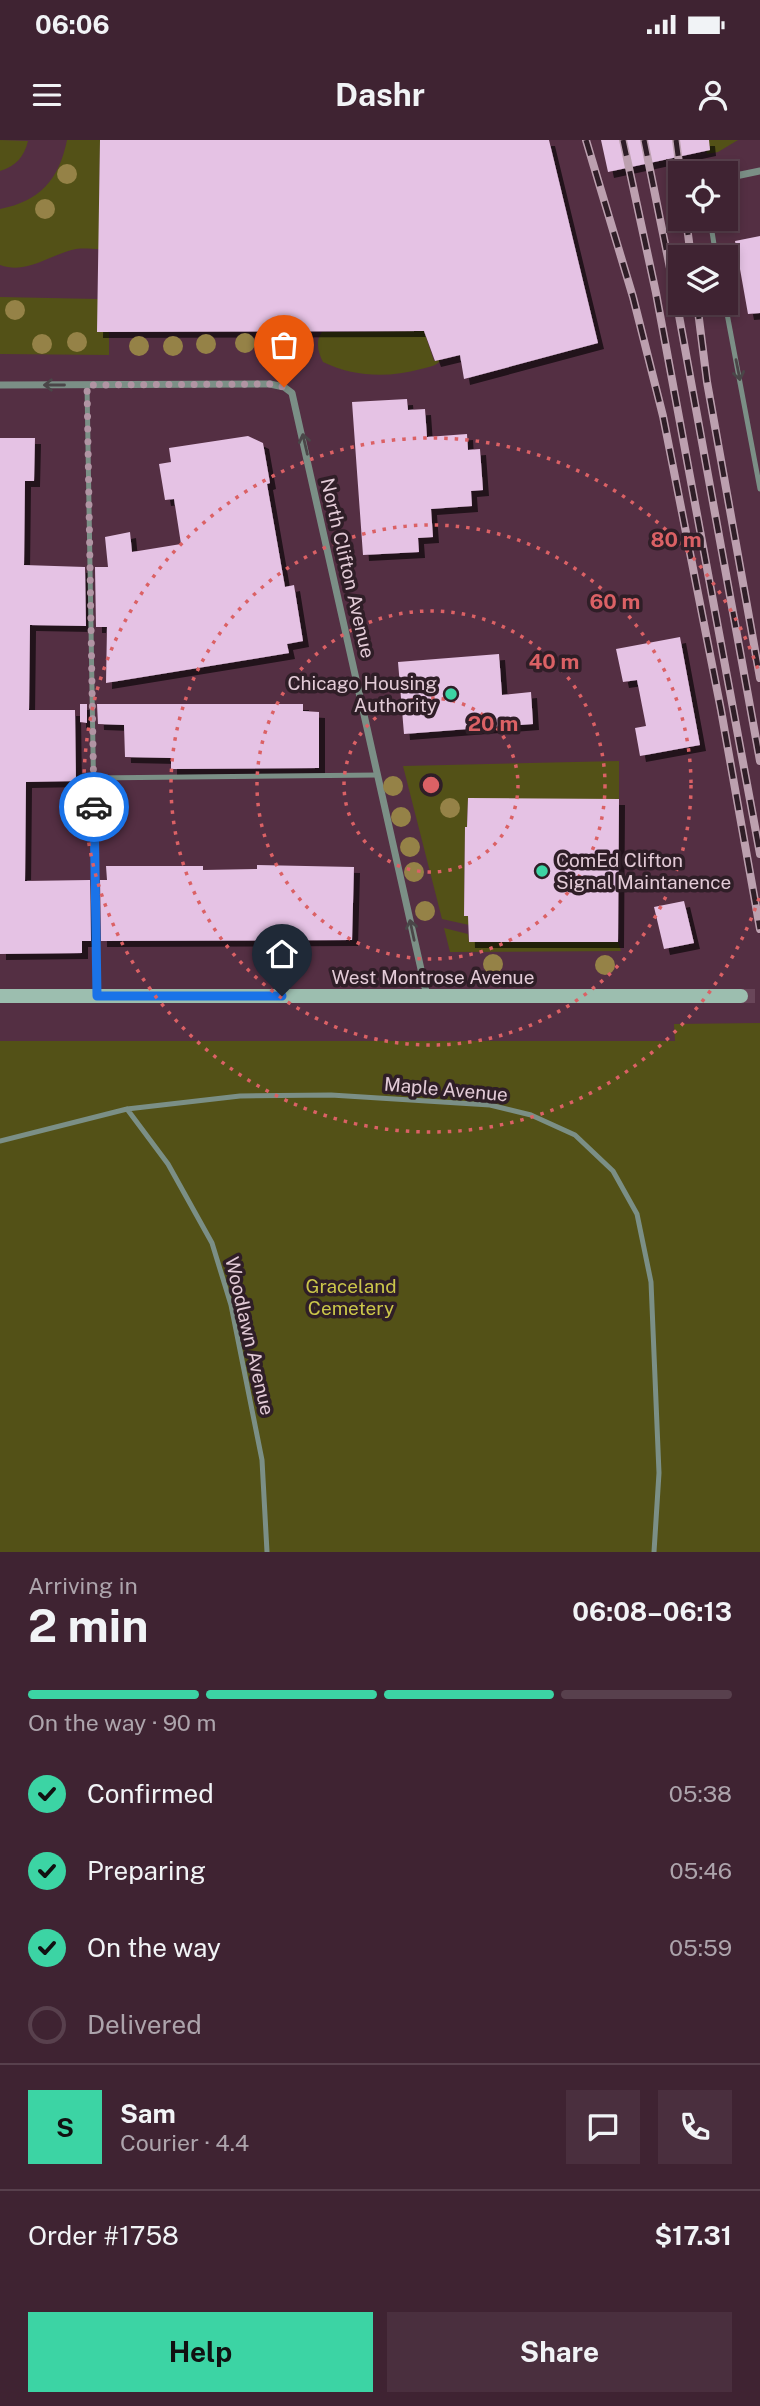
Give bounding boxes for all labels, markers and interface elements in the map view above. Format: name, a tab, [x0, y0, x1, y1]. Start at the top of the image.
text: 06:06	[35, 9, 110, 40]
icon: menu	[28, 76, 66, 114]
text: Dashr	[335, 76, 425, 113]
icon: person	[694, 76, 732, 114]
map controls	[668, 161, 738, 315]
button: locate	[668, 161, 738, 231]
button: layers	[668, 245, 738, 315]
pin	[254, 315, 314, 387]
icon: bag	[265, 326, 303, 364]
one-way arrow	[731, 358, 745, 381]
one-way arrow	[43, 378, 66, 392]
one-way arrow	[298, 433, 311, 456]
street label: North Clifton Avenue	[317, 476, 379, 660]
text: 80 m	[650, 527, 702, 552]
text: 60 m	[590, 589, 640, 614]
text: 40 m	[529, 649, 579, 674]
place label: Chicago Housing Authority	[287, 672, 437, 716]
marker: Chicago Housing Authority	[443, 686, 459, 702]
text: 20 m	[468, 711, 518, 736]
courier	[59, 772, 129, 842]
centre of rings	[419, 773, 443, 797]
icon: car	[75, 788, 113, 826]
place label: ComEd Clifton Signal Maintanence	[556, 849, 731, 893]
marker: ComEd Clifton Signal Maintanence	[534, 863, 550, 879]
one-way arrow	[405, 919, 419, 942]
pin	[252, 924, 312, 996]
icon: home	[263, 935, 301, 973]
street label: West Montrose Avenue	[332, 966, 534, 988]
street label: Maple Avenue	[383, 1073, 509, 1105]
street label: Woodlawn Avenue	[221, 1255, 279, 1417]
park label: Graceland Cemetery	[305, 1275, 397, 1319]
text: Arriving in	[28, 1572, 138, 1599]
text: 06:08–06:13	[572, 1596, 732, 1627]
text: 2 min	[28, 1598, 148, 1652]
text: On the way · 90 m	[28, 1709, 216, 1736]
icon: check	[28, 1775, 66, 1813]
text: Confirmed	[87, 1778, 214, 1809]
text: 05:38	[669, 1780, 732, 1807]
icon: check	[28, 1852, 66, 1890]
text: Preparing	[87, 1855, 206, 1886]
text: 05:46	[669, 1857, 732, 1884]
icon: check	[28, 1929, 66, 1967]
text: On the way	[87, 1932, 221, 1963]
text: 05:59	[669, 1934, 732, 1961]
text: Delivered	[87, 2009, 202, 2040]
button: chat	[566, 2090, 640, 2164]
button: phone	[658, 2090, 732, 2164]
text: Sam	[120, 2098, 176, 2129]
text: S	[56, 2112, 74, 2143]
text: Courier · 4.4	[120, 2129, 249, 2156]
text: Order #1758	[28, 2220, 179, 2251]
text: $17.31	[654, 2220, 732, 2251]
button: Help	[28, 2312, 373, 2392]
button: Share	[387, 2312, 732, 2392]

